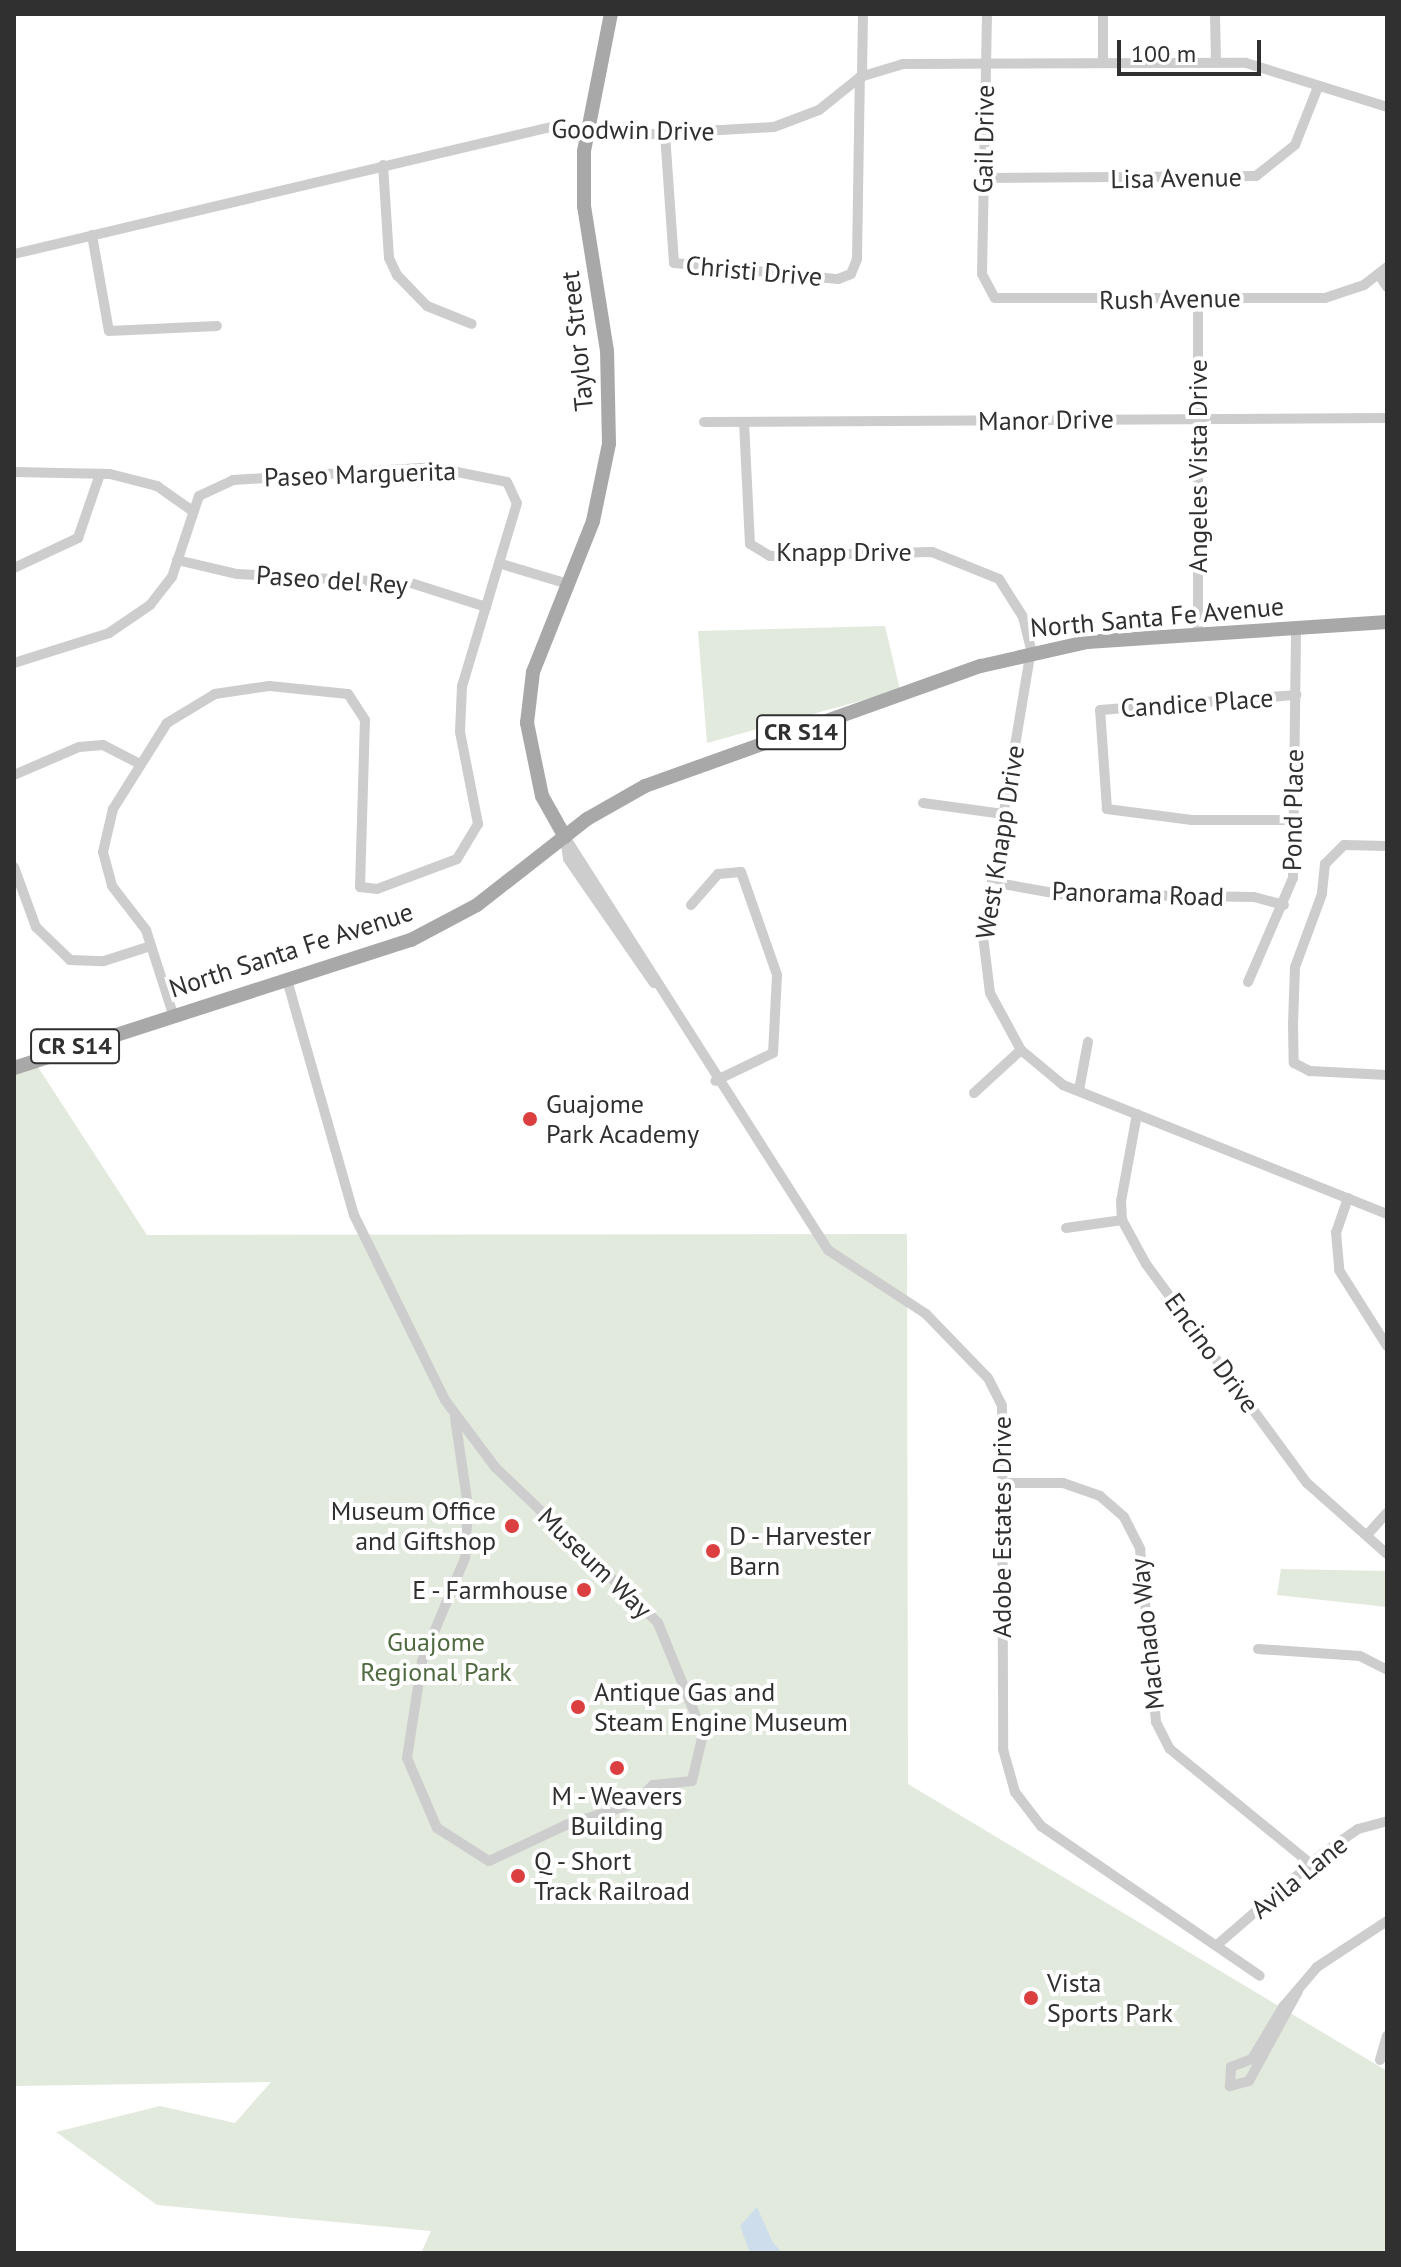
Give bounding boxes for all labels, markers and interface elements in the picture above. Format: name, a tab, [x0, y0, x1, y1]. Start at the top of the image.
scale bar	[1121, 24, 1265, 74]
text: 100 m	[1131, 38, 1196, 69]
street label: Gail Drive	[967, 84, 1001, 194]
street label: Goodwin Drive	[551, 113, 715, 147]
street label: Lisa Avenue	[1110, 161, 1242, 195]
street label: Christi Drive	[684, 249, 824, 293]
street label: Taylor Street	[554, 270, 600, 412]
street label: Rush Avenue	[1098, 282, 1242, 316]
street label: Angeles Vista Drive	[1182, 359, 1214, 573]
street label: Manor Drive	[978, 403, 1114, 437]
street label: Paseo Marguerita	[263, 455, 457, 493]
street label: Knapp Drive	[776, 536, 912, 568]
street label: Paseo del Rey	[255, 559, 409, 601]
street label: North Santa Fe Avenue	[1028, 590, 1286, 644]
street label: Candice Place	[1120, 682, 1274, 724]
road number: CR S14	[755, 712, 847, 752]
street label: West Knapp Drive	[969, 743, 1031, 941]
street label: Pond Place	[1276, 749, 1310, 871]
street label: Panorama Road	[1051, 875, 1225, 913]
street label: North Santa Fe Avenue	[165, 896, 417, 1004]
road number: CR S14	[29, 1026, 121, 1066]
place label: Guajome Park Academy	[546, 1088, 701, 1150]
marker: Guajome Park Academy	[521, 1110, 539, 1128]
street label: Encino Drive	[1158, 1287, 1266, 1419]
street label: Adobe Estates Drive	[986, 1416, 1018, 1638]
place label: Museum Office and Giftshop	[331, 1495, 496, 1556]
street label: Museum Way	[532, 1501, 658, 1625]
marker: Museum Office and Giftshop	[503, 1517, 521, 1535]
place label: D - Harvester Barn	[729, 1520, 875, 1582]
marker: D - Harvester Barn	[704, 1542, 722, 1560]
street label: Machado Way	[1124, 1556, 1170, 1712]
place label: E - Farmhouse	[408, 1574, 568, 1606]
marker: E - Farmhouse	[575, 1581, 593, 1599]
park label: Guajome Regional Park	[360, 1626, 512, 1688]
place label: Antique Gas and Steam Engine Museum	[594, 1676, 848, 1738]
marker: Antique Gas and Steam Engine Museum	[569, 1698, 587, 1716]
marker: M - Weavers Building	[608, 1759, 626, 1777]
place label: M - Weavers Building	[549, 1780, 685, 1842]
street label: Avila Lane	[1245, 1829, 1353, 1925]
place label: Q - Short Track Railroad	[534, 1845, 691, 1906]
marker: Q - Short Track Railroad	[509, 1867, 527, 1885]
place label: Vista Sports Park	[1047, 1967, 1173, 2028]
marker: Vista Sports Park	[1022, 1989, 1040, 2007]

